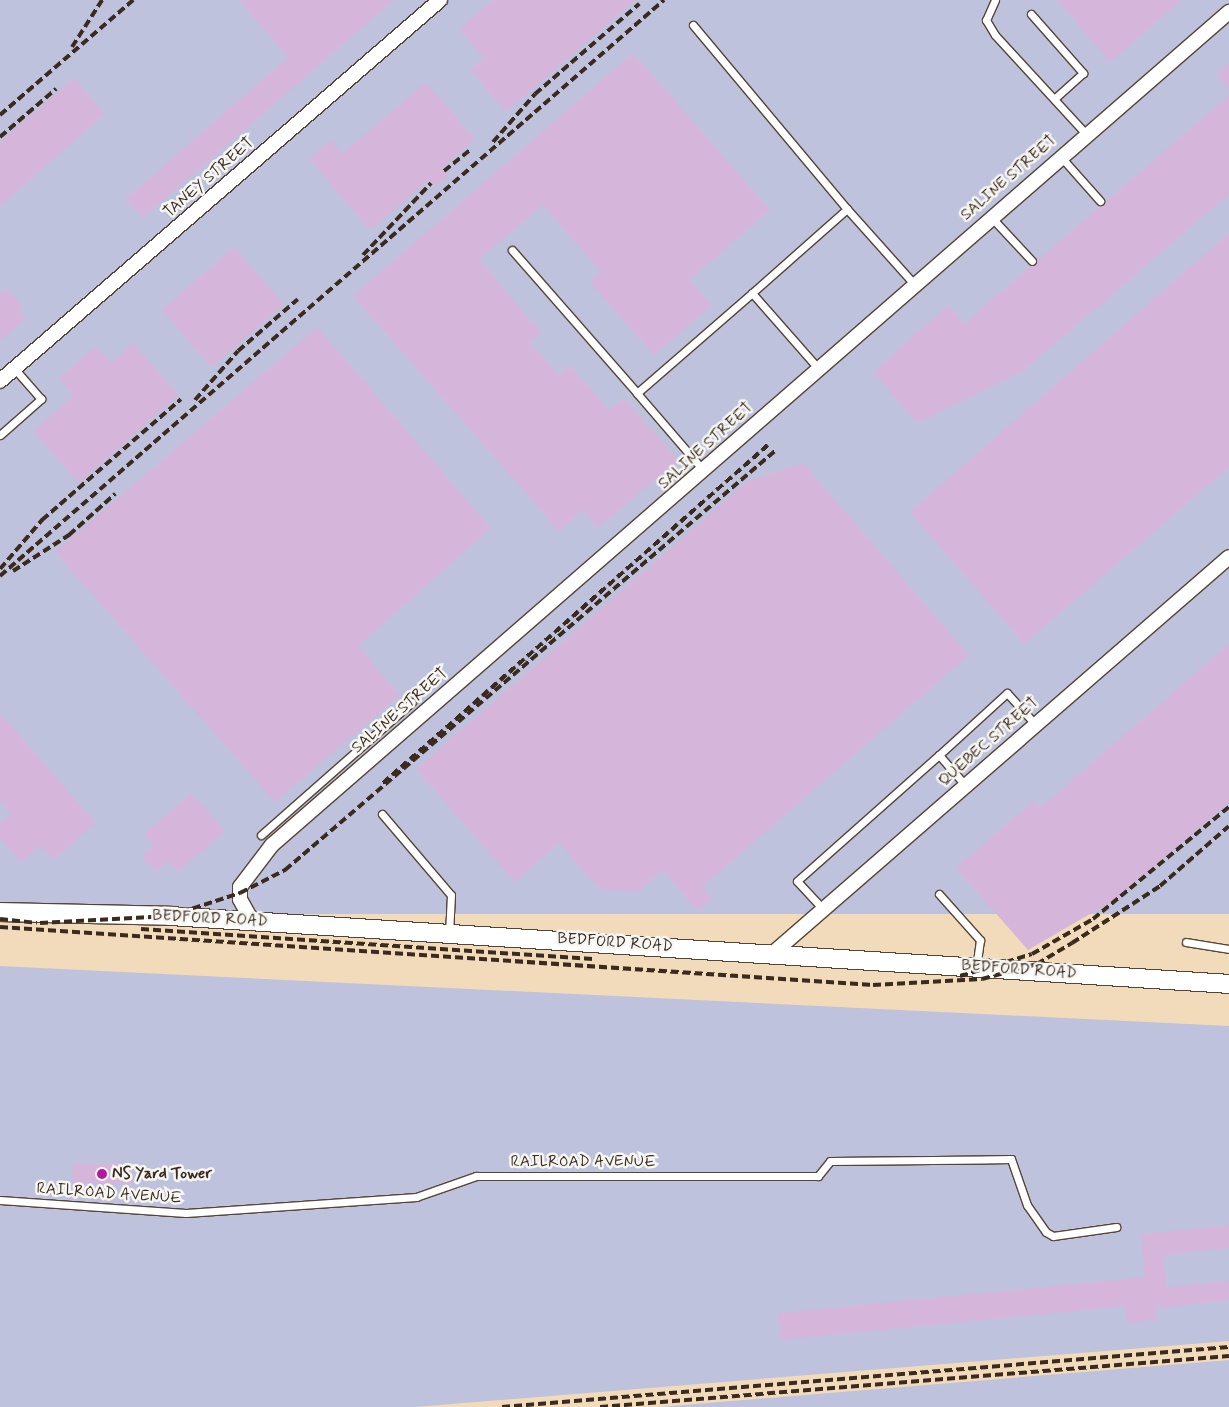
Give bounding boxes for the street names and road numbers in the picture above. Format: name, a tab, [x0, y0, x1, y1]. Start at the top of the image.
street label: SALINE STREET	[957, 131, 1061, 225]
street label: TANEY STREET	[160, 134, 258, 222]
street label: SALINE STREET	[655, 398, 757, 494]
street label: SALINE STREET	[348, 664, 452, 758]
street label: QUEBEC STREET	[935, 693, 1043, 791]
street label: BEDFORD ROAD	[153, 906, 267, 932]
street label: BEDFORD ROAD	[558, 929, 672, 957]
street label: BEDFORD ROAD	[962, 956, 1076, 984]
street label: RAILROAD AVENUE	[510, 1152, 656, 1172]
street label: RAILROAD AVENUE	[36, 1179, 182, 1209]

